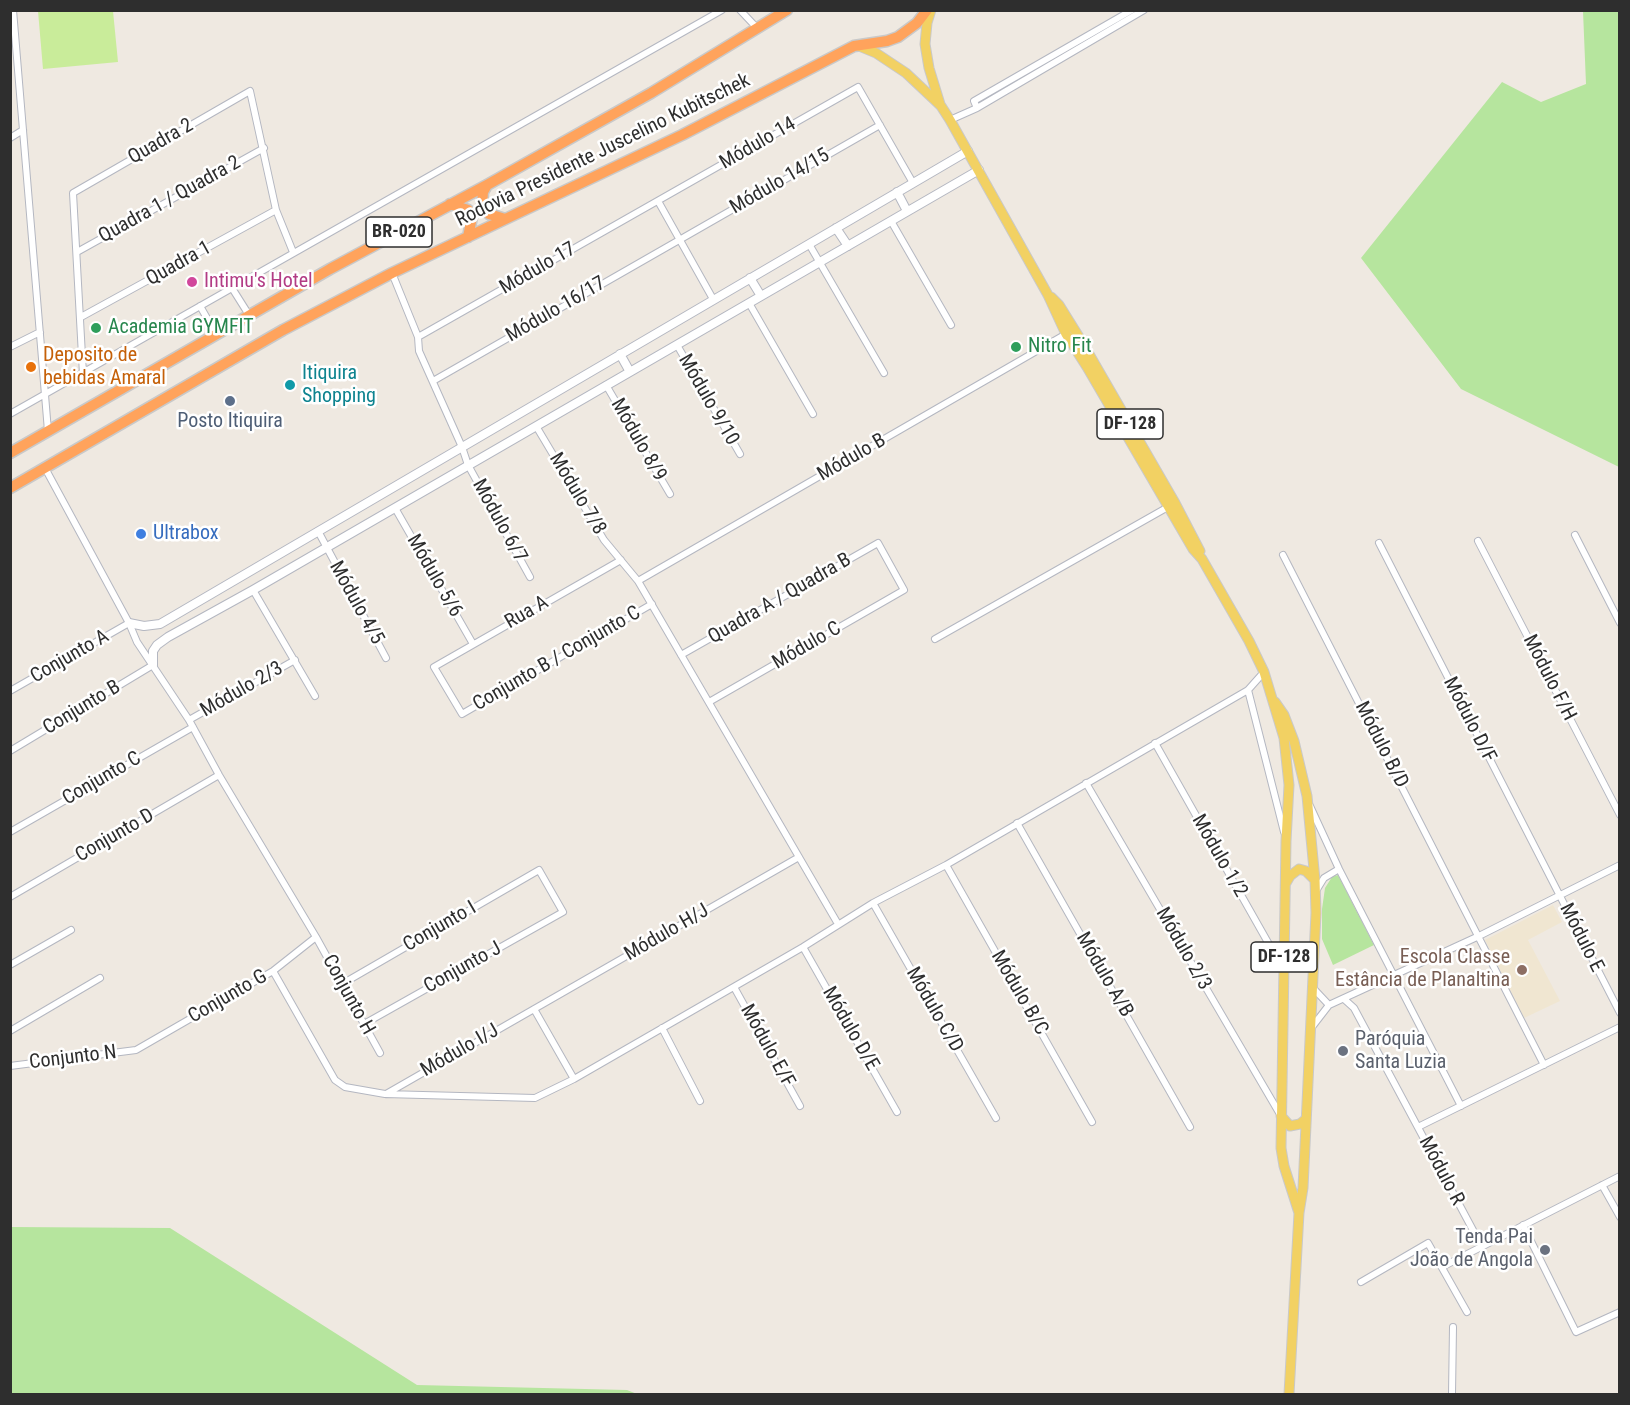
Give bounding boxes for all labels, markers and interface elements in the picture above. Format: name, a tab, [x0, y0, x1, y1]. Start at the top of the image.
street label: Rodovia Presidente Juscelino Kubitschek	[452, 69, 754, 233]
street label: Módulo 14	[716, 113, 800, 175]
street label: Quadra 2	[124, 114, 198, 170]
street label: Módulo 14/15	[726, 144, 834, 220]
street label: Quadra 1 / Quadra 2	[95, 151, 245, 249]
road number: BR-020	[366, 217, 432, 247]
street label: Quadra 1	[142, 236, 216, 292]
street label: Módulo 17	[496, 238, 580, 300]
place label: Intimu's Hotel	[204, 270, 313, 294]
street label: Módulo 16/17	[502, 272, 610, 348]
marker: Intimu's Hotel	[185, 275, 199, 289]
place label: Academia GYMFIT	[108, 316, 254, 340]
marker: Academia GYMFIT	[89, 321, 103, 335]
place label: Nitro Fit	[1028, 335, 1092, 359]
marker: Nitro Fit	[1009, 340, 1023, 354]
place label: Deposito de bebidas Amaral	[43, 344, 166, 391]
street label: Módulo 9/10	[672, 350, 744, 450]
marker: Deposito de bebidas Amaral	[24, 360, 38, 374]
place label: Itiquira Shopping	[302, 362, 376, 409]
marker: Itiquira Shopping	[283, 378, 297, 392]
marker: Posto Itiquira	[223, 394, 237, 408]
street label: Módulo 8/9	[605, 395, 671, 485]
road number: DF-128	[1097, 409, 1163, 439]
place label: Posto Itiquira	[177, 410, 283, 434]
street label: Módulo B	[814, 429, 890, 487]
street label: Módulo 7/8	[543, 449, 611, 539]
street label: Módulo 6/7	[466, 475, 532, 567]
place label: Ultrabox	[153, 522, 218, 546]
marker: Ultrabox	[134, 527, 148, 541]
street label: Módulo 5/6	[401, 531, 467, 621]
street label: Quadra A / Quadra B	[704, 548, 856, 650]
street label: Módulo 4/5	[323, 557, 389, 649]
street label: Rua A	[501, 591, 553, 635]
street label: Conjunto B / Conjunto C	[469, 601, 645, 717]
street label: Módulo C	[768, 617, 846, 675]
street label: Conjunto A	[26, 625, 114, 689]
street label: Módulo F/H	[1517, 631, 1581, 725]
street label: Módulo 2/3	[197, 657, 287, 723]
street label: Módulo D/F	[1437, 673, 1501, 767]
street label: Conjunto B	[39, 676, 125, 740]
street label: Módulo B/D	[1349, 698, 1413, 792]
street label: Conjunto C	[59, 747, 145, 811]
street label: Conjunto D	[71, 804, 159, 868]
street label: Módulo 1/2	[1186, 811, 1252, 901]
street label: Conjunto I	[399, 897, 481, 957]
street label: Módulo H/J	[621, 899, 713, 967]
street label: Módulo E	[1554, 900, 1608, 976]
street label: Módulo 2/3	[1150, 904, 1216, 994]
street label: Módulo A/B	[1070, 928, 1138, 1022]
street label: Conjunto J	[420, 937, 506, 999]
road number: DF-128	[1251, 942, 1317, 972]
street label: Módulo B/C	[985, 946, 1053, 1040]
place label: Escola Classe Estância de Planaltina	[1335, 946, 1510, 993]
street label: Conjunto H	[316, 951, 380, 1039]
street label: Módulo C/D	[900, 963, 968, 1057]
marker: Escola Classe Estância de Planaltina	[1515, 963, 1529, 977]
street label: Conjunto G	[184, 965, 272, 1029]
street label: Módulo D/E	[816, 983, 884, 1075]
street label: Módulo E/F	[734, 1000, 800, 1092]
street label: Módulo I/J	[417, 1019, 503, 1083]
place label: Paróquia Santa Luzia	[1355, 1028, 1446, 1075]
street label: Conjunto N	[28, 1041, 118, 1075]
marker: Paróquia Santa Luzia	[1336, 1044, 1350, 1058]
street label: Módulo R	[1413, 1132, 1469, 1210]
place label: Tenda Pai João de Angola	[1410, 1226, 1533, 1273]
marker: Tenda Pai João de Angola	[1538, 1243, 1552, 1257]

